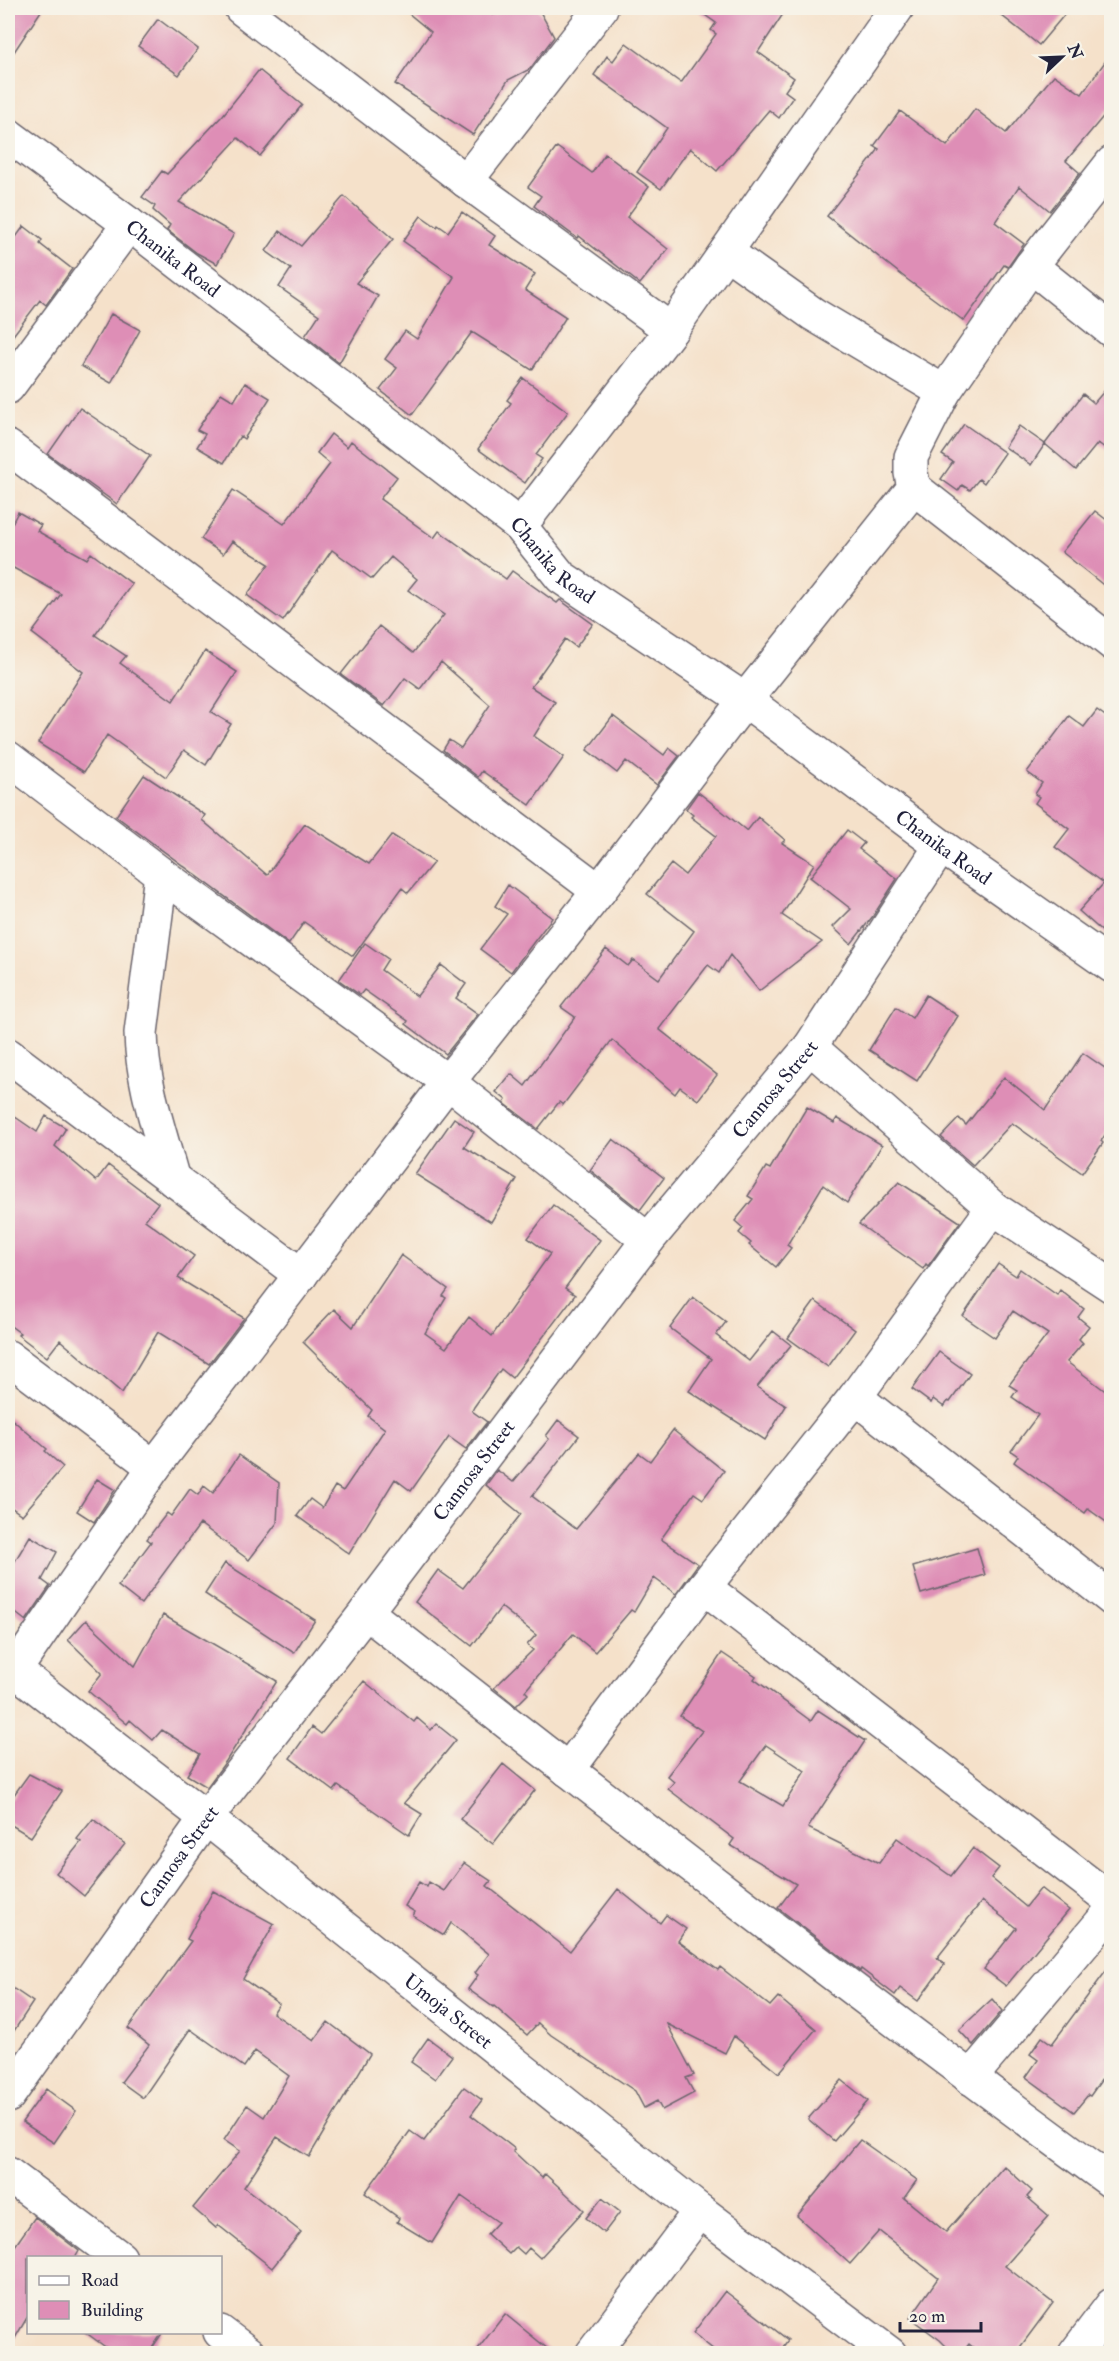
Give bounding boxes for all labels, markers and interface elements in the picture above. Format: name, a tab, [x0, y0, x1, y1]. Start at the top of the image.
north arrow	[1032, 27, 1092, 87]
text: N	[1062, 40, 1087, 63]
street label: Chanika Road	[121, 214, 225, 303]
street label: Chanika Road	[505, 511, 600, 609]
street label: Chanika Road	[890, 804, 996, 891]
street label: Cannosa Street	[727, 1036, 824, 1144]
street label: Cannosa Street	[427, 1415, 521, 1526]
street label: Cannosa Street	[134, 1800, 225, 1913]
street label: Umoja Street	[399, 1968, 498, 2055]
legend	[27, 2256, 222, 2334]
text: Road	[81, 2269, 119, 2292]
scale bar	[900, 2295, 981, 2333]
text: Building	[81, 2299, 144, 2322]
text: 20 m	[909, 2305, 945, 2328]

